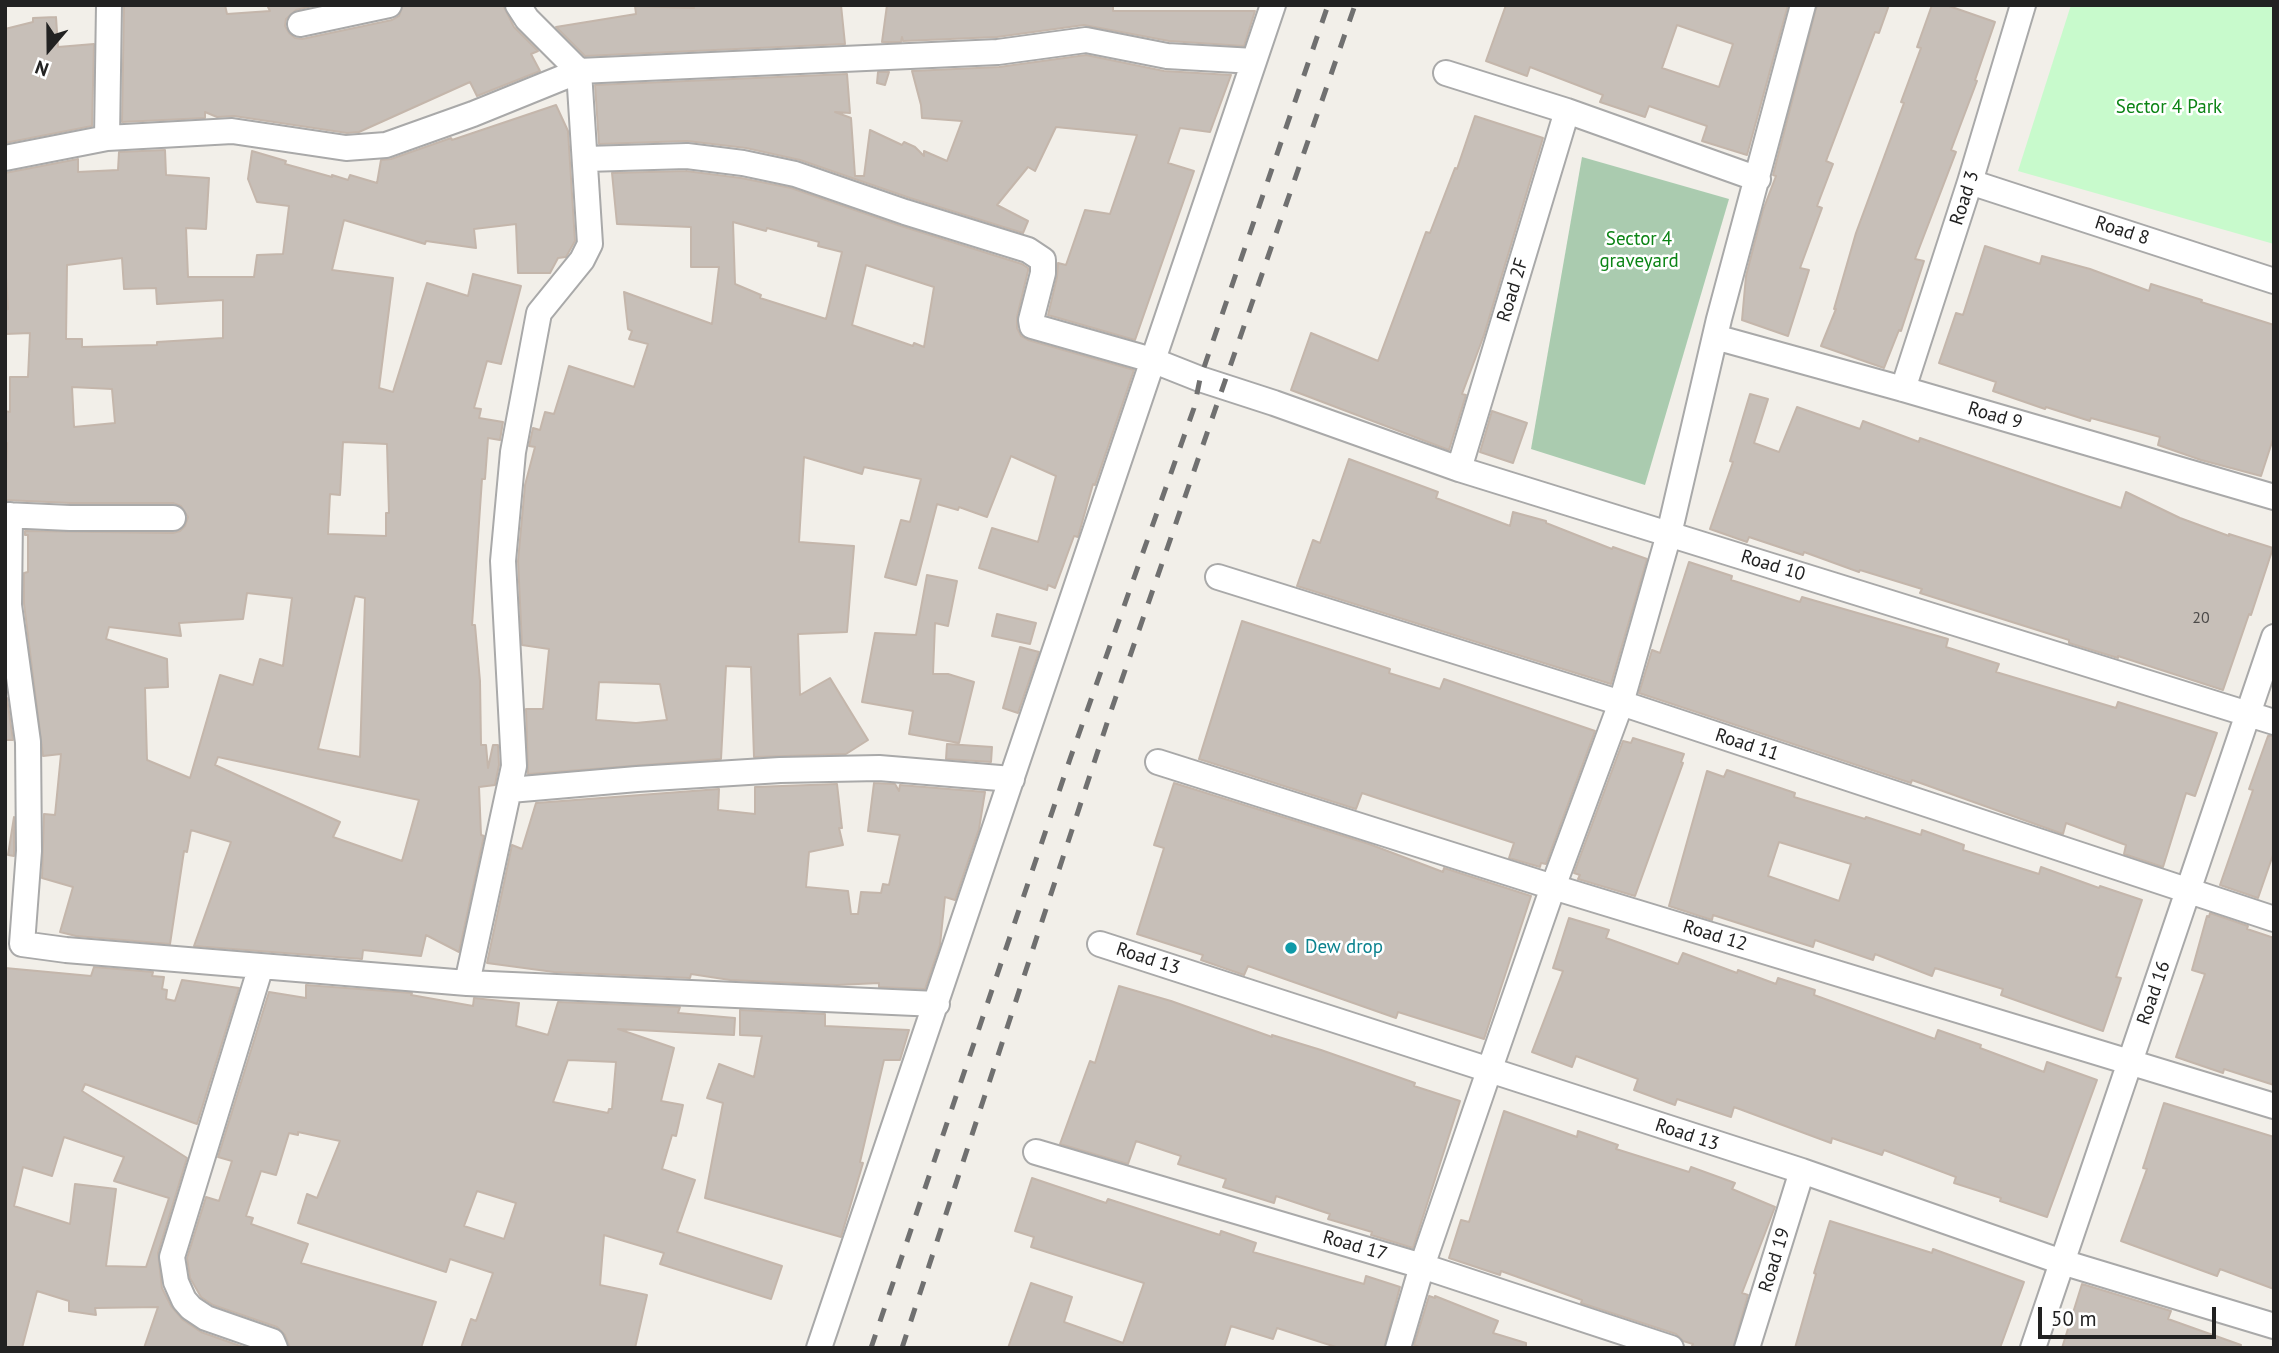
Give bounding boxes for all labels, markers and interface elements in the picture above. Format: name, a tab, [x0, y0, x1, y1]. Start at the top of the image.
north arrow	[14, 14, 84, 84]
text: N	[32, 55, 52, 82]
park label: Sector 4 Park	[2116, 97, 2222, 119]
street label: Road 3	[1946, 168, 1984, 228]
street label: Road 8	[2092, 212, 2152, 250]
park label: Sector 4 graveyard	[1599, 229, 1679, 273]
street label: Road 2F	[1493, 255, 1533, 325]
street label: Road 9	[1965, 397, 2025, 435]
street label: Road 10	[1738, 545, 1808, 587]
house number: 20	[2192, 608, 2210, 628]
street label: Road 11	[1712, 724, 1782, 766]
street label: Road 12	[1680, 915, 1750, 957]
place label: Dew drop	[1305, 937, 1383, 959]
street label: Road 13	[1113, 938, 1183, 980]
marker: Dew drop	[1283, 940, 1299, 956]
street label: Road 16	[2132, 958, 2176, 1028]
street label: Road 13	[1652, 1114, 1722, 1156]
street label: Road 19	[1754, 1225, 1796, 1295]
street label: Road 17	[1320, 1226, 1390, 1266]
scale bar	[2041, 1294, 2220, 1338]
text: 50 m	[2051, 1305, 2097, 1332]

